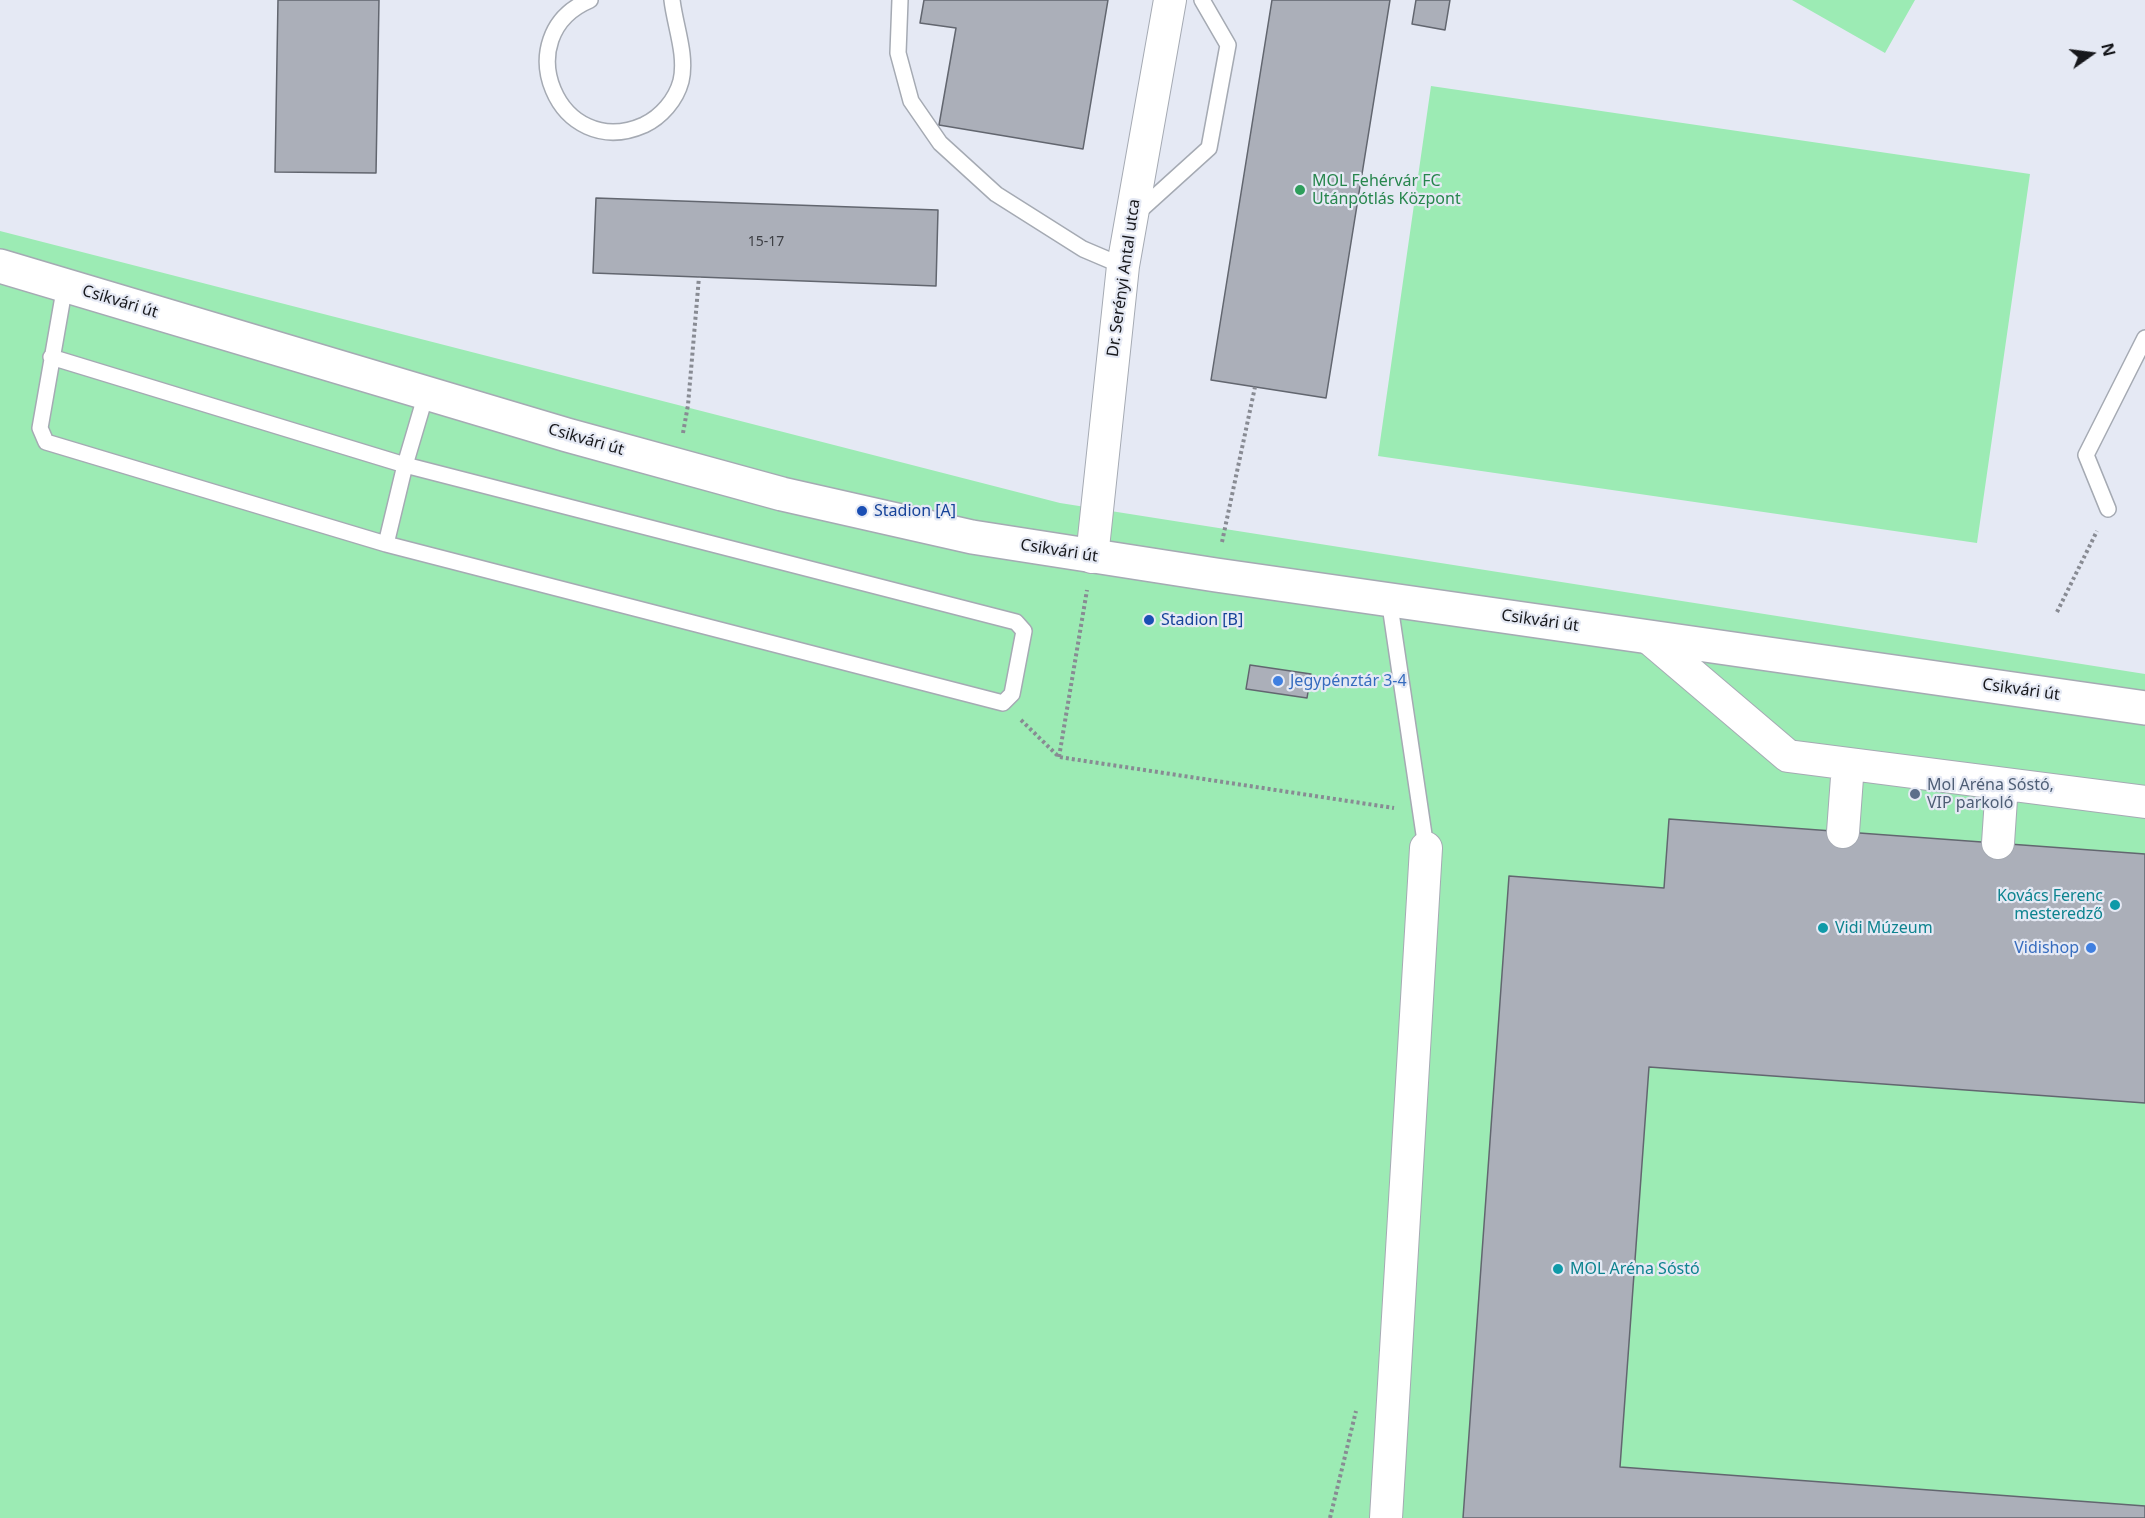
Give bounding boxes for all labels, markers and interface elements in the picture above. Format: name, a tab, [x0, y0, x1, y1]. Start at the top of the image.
north arrow	[2061, 24, 2121, 84]
text: N	[2096, 41, 2121, 59]
place label: MOL Fehérvár FC Utánpótlás Központ	[1312, 171, 1461, 209]
marker: MOL Fehérvár FC Utánpótlás Központ	[1293, 183, 1307, 197]
street label: Dr. Serényi Antal utca	[1103, 198, 1145, 358]
house number: 15-17	[748, 234, 784, 250]
street label: Csikvári út	[80, 281, 160, 323]
street label: Csikvári út	[546, 420, 626, 460]
place label: Stadion [A]	[874, 501, 956, 521]
marker: Stadion [A]	[855, 504, 869, 518]
street label: Csikvári út	[1019, 535, 1099, 567]
street label: Csikvári út	[1500, 606, 1580, 636]
place label: Stadion [B]	[1161, 610, 1243, 630]
marker: Stadion [B]	[1142, 613, 1156, 627]
place label: Jegypénztár 3-4	[1290, 671, 1407, 691]
marker: Jegypénztár 3-4	[1271, 674, 1285, 688]
street label: Csikvári út	[1981, 675, 2061, 705]
place label: Mol Aréna Sóstó, VIP parkoló	[1927, 775, 2054, 813]
marker: Mol Aréna Sóstó, VIP parkoló	[1908, 787, 1922, 801]
place label: Kovács Ferenc mesteredző	[1997, 886, 2103, 924]
marker: Kovács Ferenc mesteredző	[2108, 898, 2122, 912]
place label: Vidi Múzeum	[1835, 918, 1933, 938]
marker: Vidi Múzeum	[1816, 921, 1830, 935]
place label: Vidishop	[2014, 938, 2079, 958]
marker: Vidishop	[2084, 941, 2098, 955]
place label: MOL Aréna Sóstó	[1570, 1259, 1700, 1279]
marker: MOL Aréna Sóstó	[1551, 1262, 1565, 1276]

